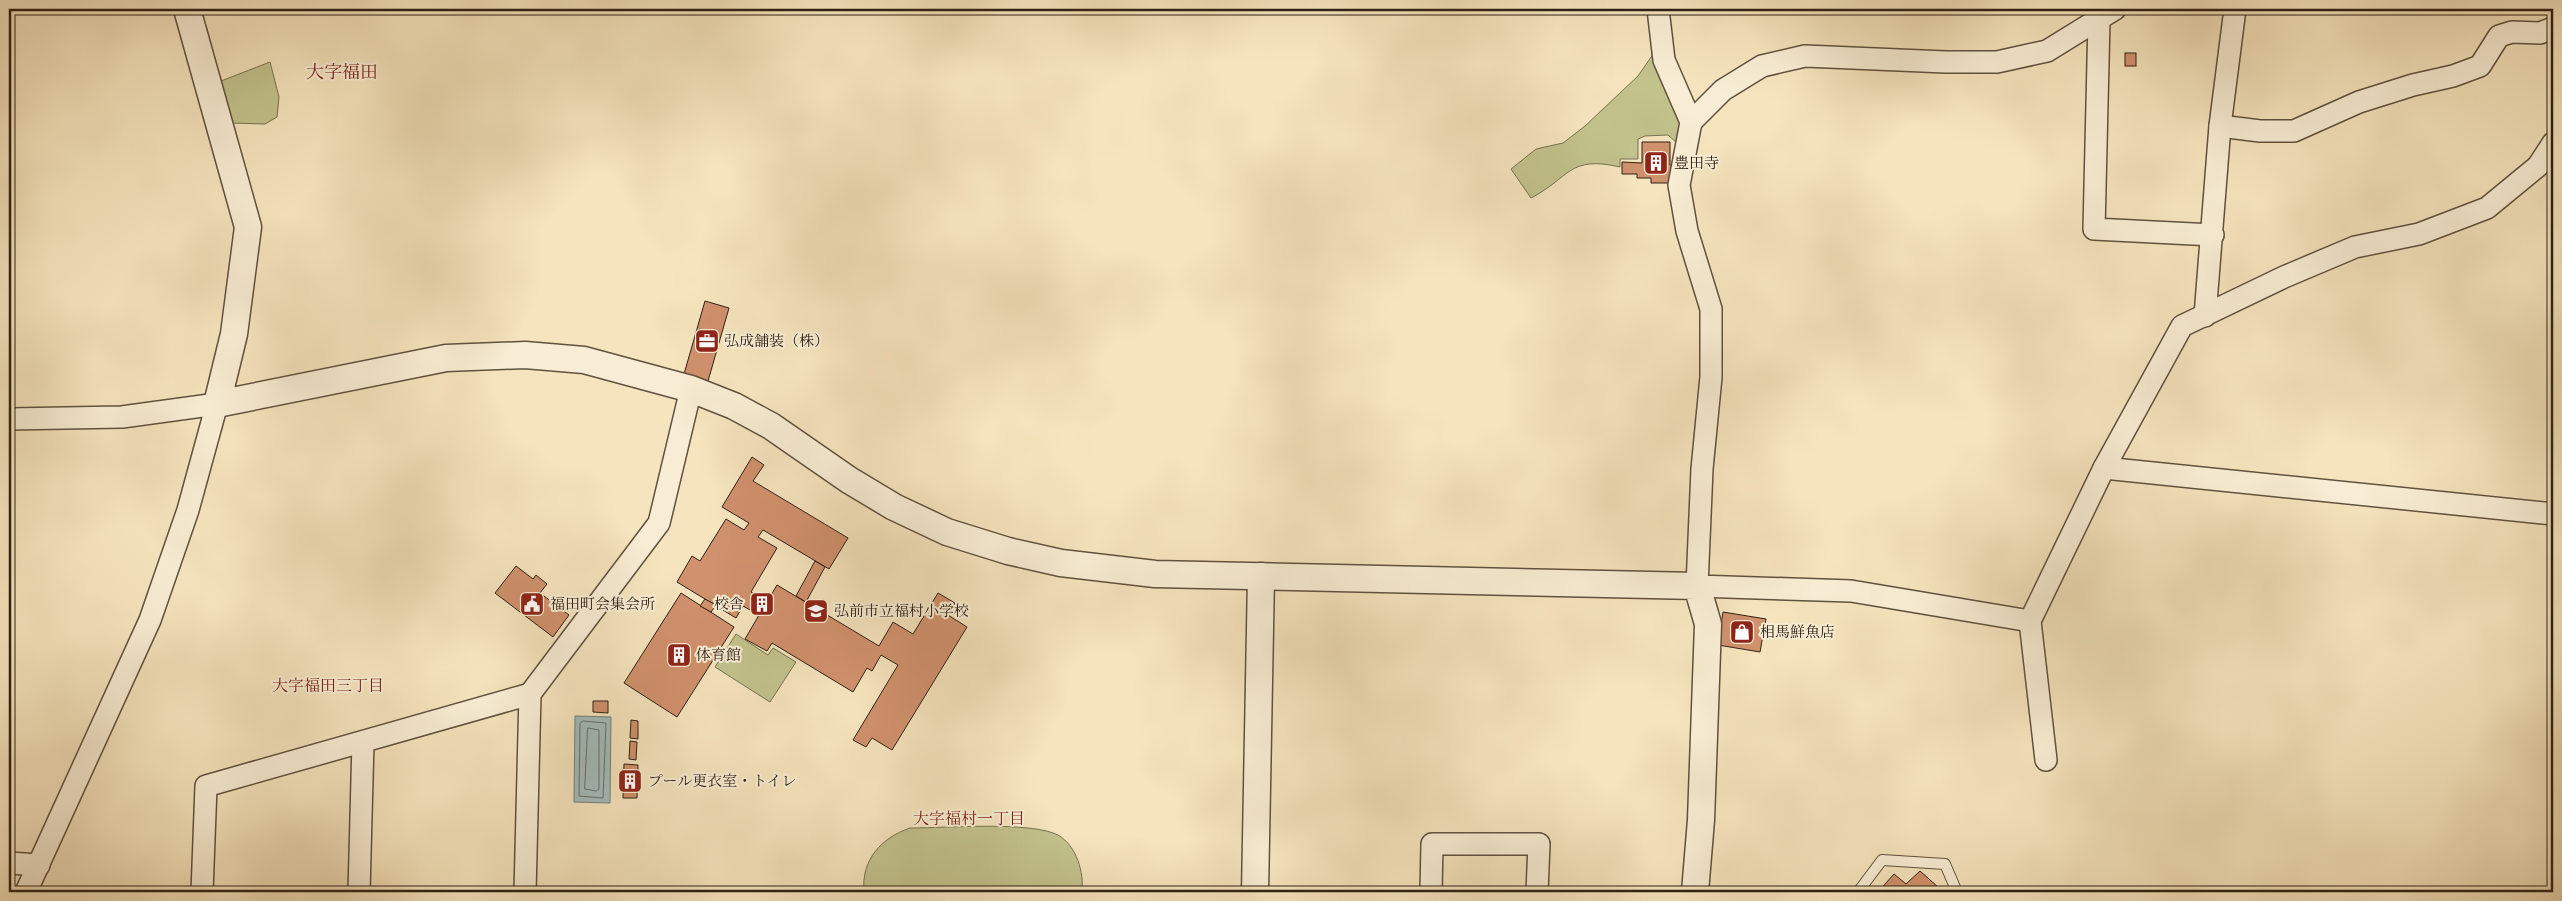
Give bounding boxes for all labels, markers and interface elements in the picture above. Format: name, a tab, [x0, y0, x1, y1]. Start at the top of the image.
district label: 大字福田	[306, 62, 378, 84]
building icon: 豊田寺	[1643, 150, 1669, 176]
place label: 豊田寺	[1674, 154, 1719, 173]
office icon: 弘成舗装（株）	[694, 328, 720, 354]
place label: 弘成舗装（株）	[724, 332, 829, 351]
public building icon: 福田町会集会所	[519, 591, 545, 617]
building icon: 校舎	[749, 591, 775, 617]
place label: 福田町会集会所	[550, 595, 655, 614]
place label: 校舎	[714, 595, 744, 614]
school or university icon: 弘前市立福村小学校	[803, 598, 829, 624]
place label: 弘前市立福村小学校	[834, 602, 969, 621]
shop icon: 相馬鮮魚店	[1729, 619, 1755, 645]
place label: 相馬鮮魚店	[1760, 623, 1835, 642]
building icon: 体育館	[666, 642, 692, 668]
place label: 体育館	[696, 646, 741, 665]
district label: 大字福田三丁目	[272, 676, 384, 696]
building icon: プール更衣室・トイレ	[617, 768, 643, 794]
place label: プール更衣室・トイレ	[648, 772, 797, 791]
district label: 大字福村一丁目	[913, 809, 1025, 829]

